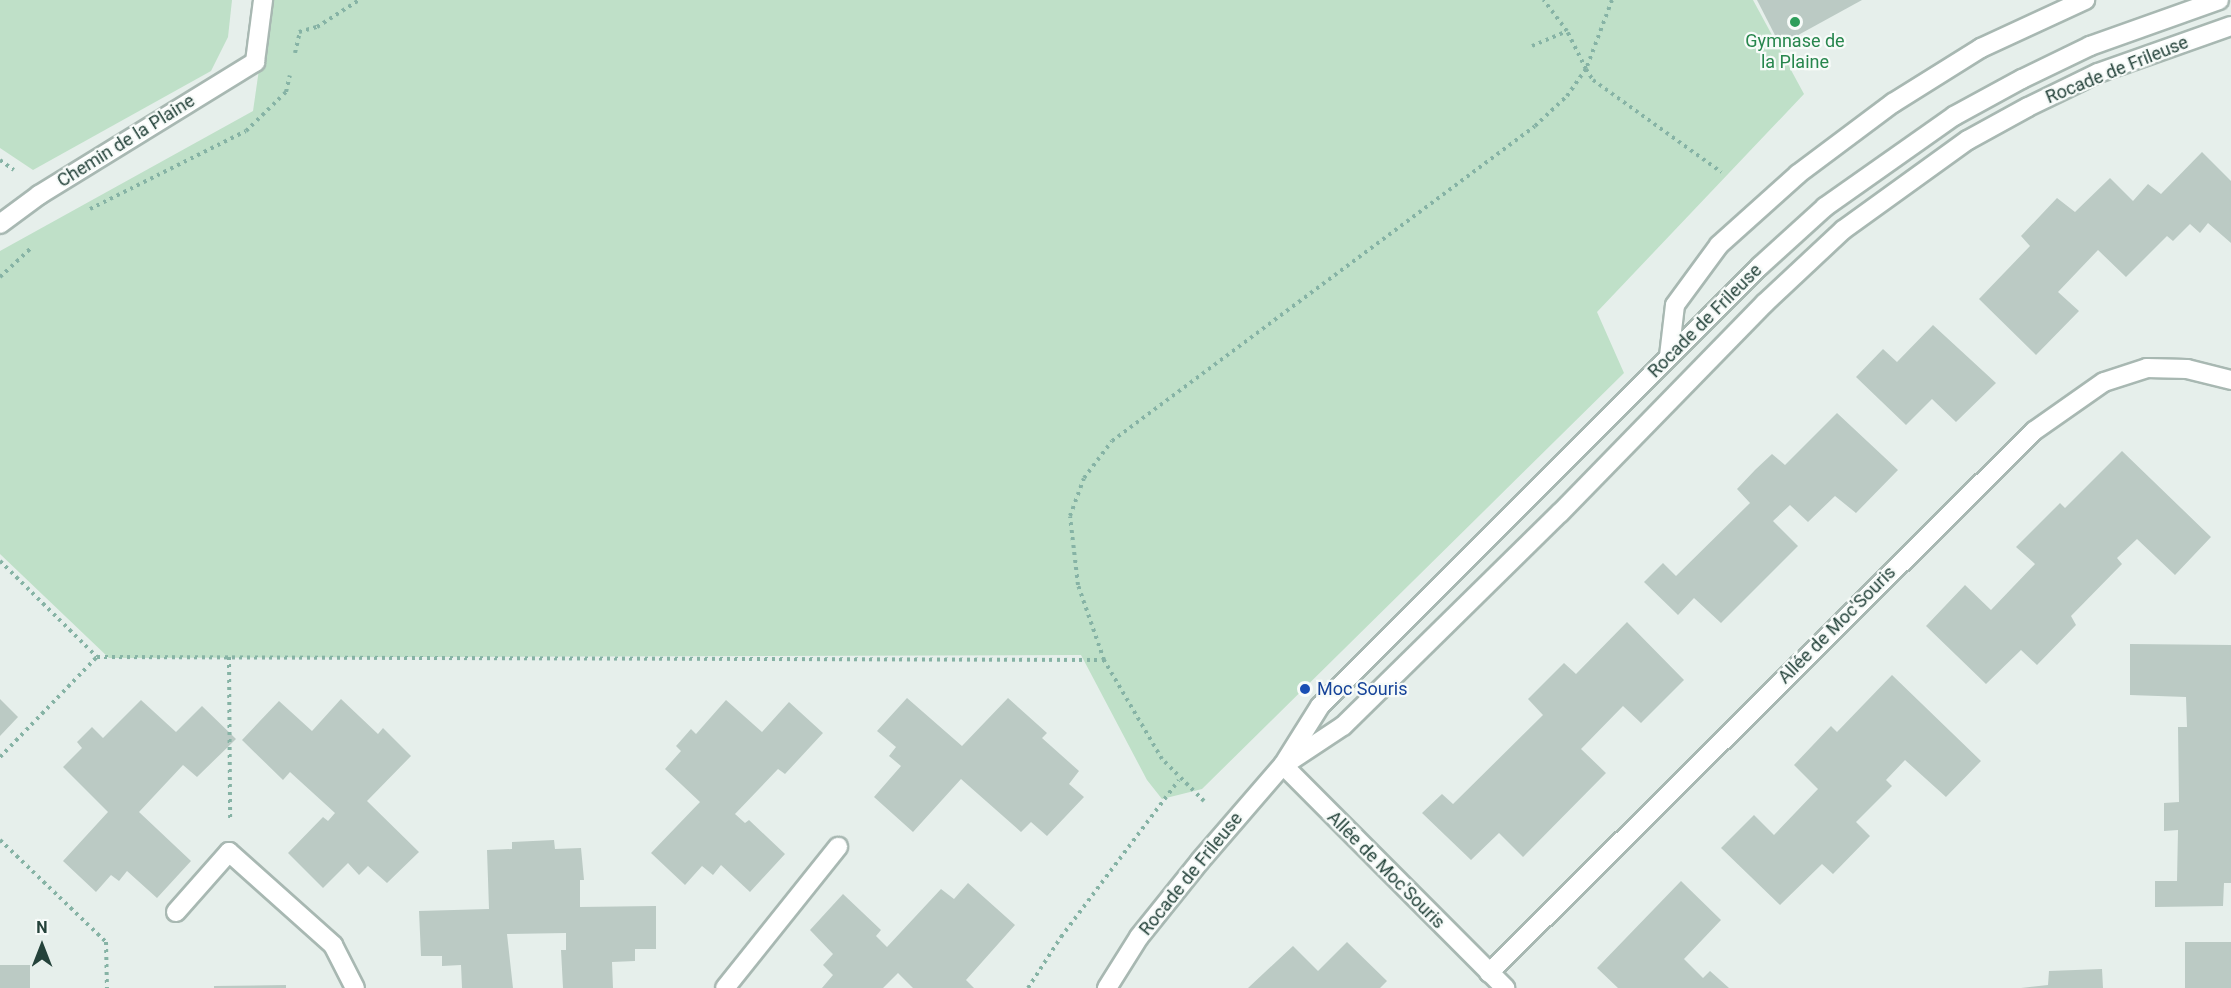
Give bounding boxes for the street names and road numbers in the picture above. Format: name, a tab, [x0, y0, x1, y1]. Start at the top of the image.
street label: Rocade de Frileuse	[2043, 32, 2191, 108]
street label: Chemin de la Plaine	[53, 90, 199, 192]
street label: Rocade de Frileuse	[1644, 260, 1766, 382]
street label: Allée de Moc'Souris	[1774, 562, 1900, 688]
street label: Allée de Moc'Souris	[1323, 807, 1449, 933]
street label: Rocade de Frileuse	[1135, 808, 1247, 940]

